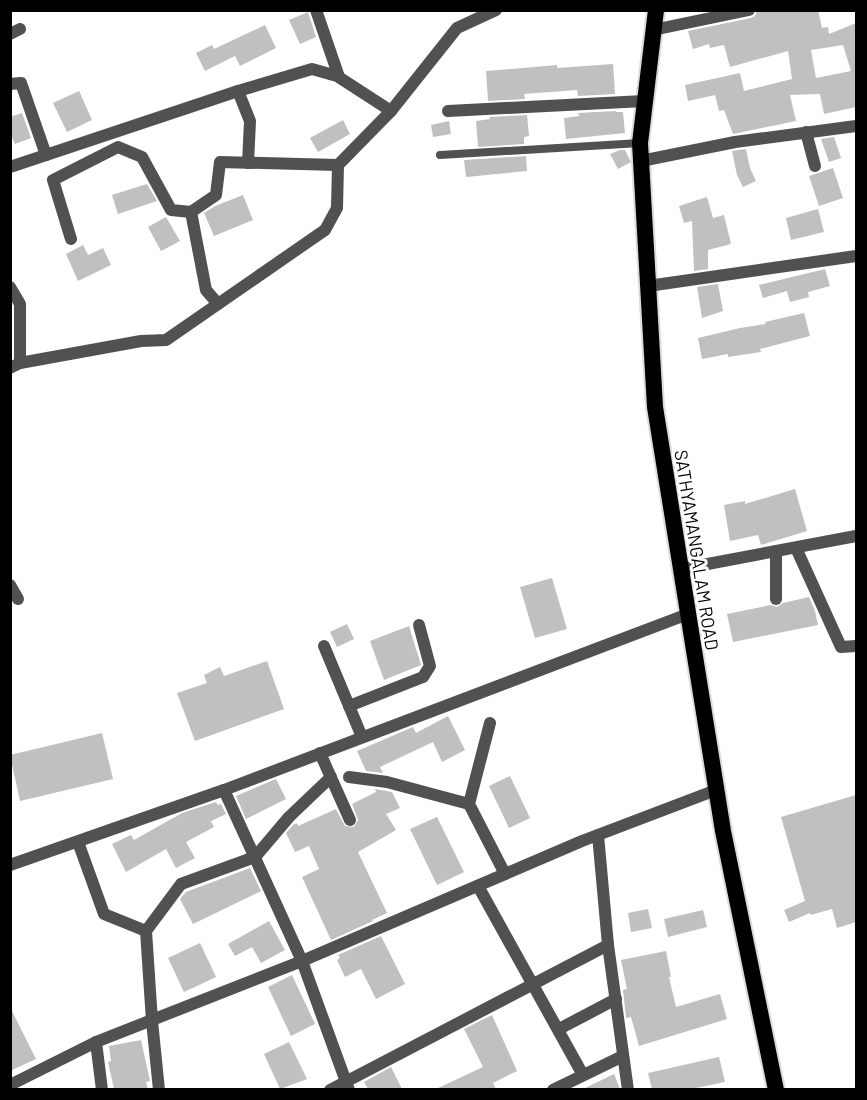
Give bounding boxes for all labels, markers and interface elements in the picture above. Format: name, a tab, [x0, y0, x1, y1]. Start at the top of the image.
street label: SATHYAMANGALAM ROAD	[670, 448, 724, 652]

